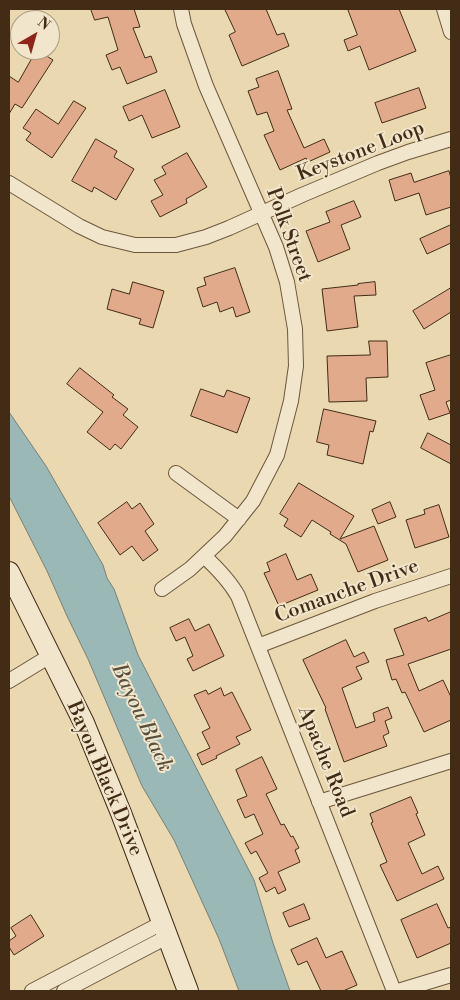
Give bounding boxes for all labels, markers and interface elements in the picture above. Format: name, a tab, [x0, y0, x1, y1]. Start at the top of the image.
north arrow	[10, 10, 60, 60]
text: N	[34, 13, 54, 34]
street label: Keystone Loop	[294, 117, 428, 187]
street label: Polk Street	[260, 185, 316, 285]
street label: Comanche Drive	[272, 555, 422, 629]
water label: Bayou Black	[105, 660, 177, 776]
street label: Bayou Black Drive	[61, 698, 147, 860]
street label: Apache Road	[292, 703, 358, 821]

